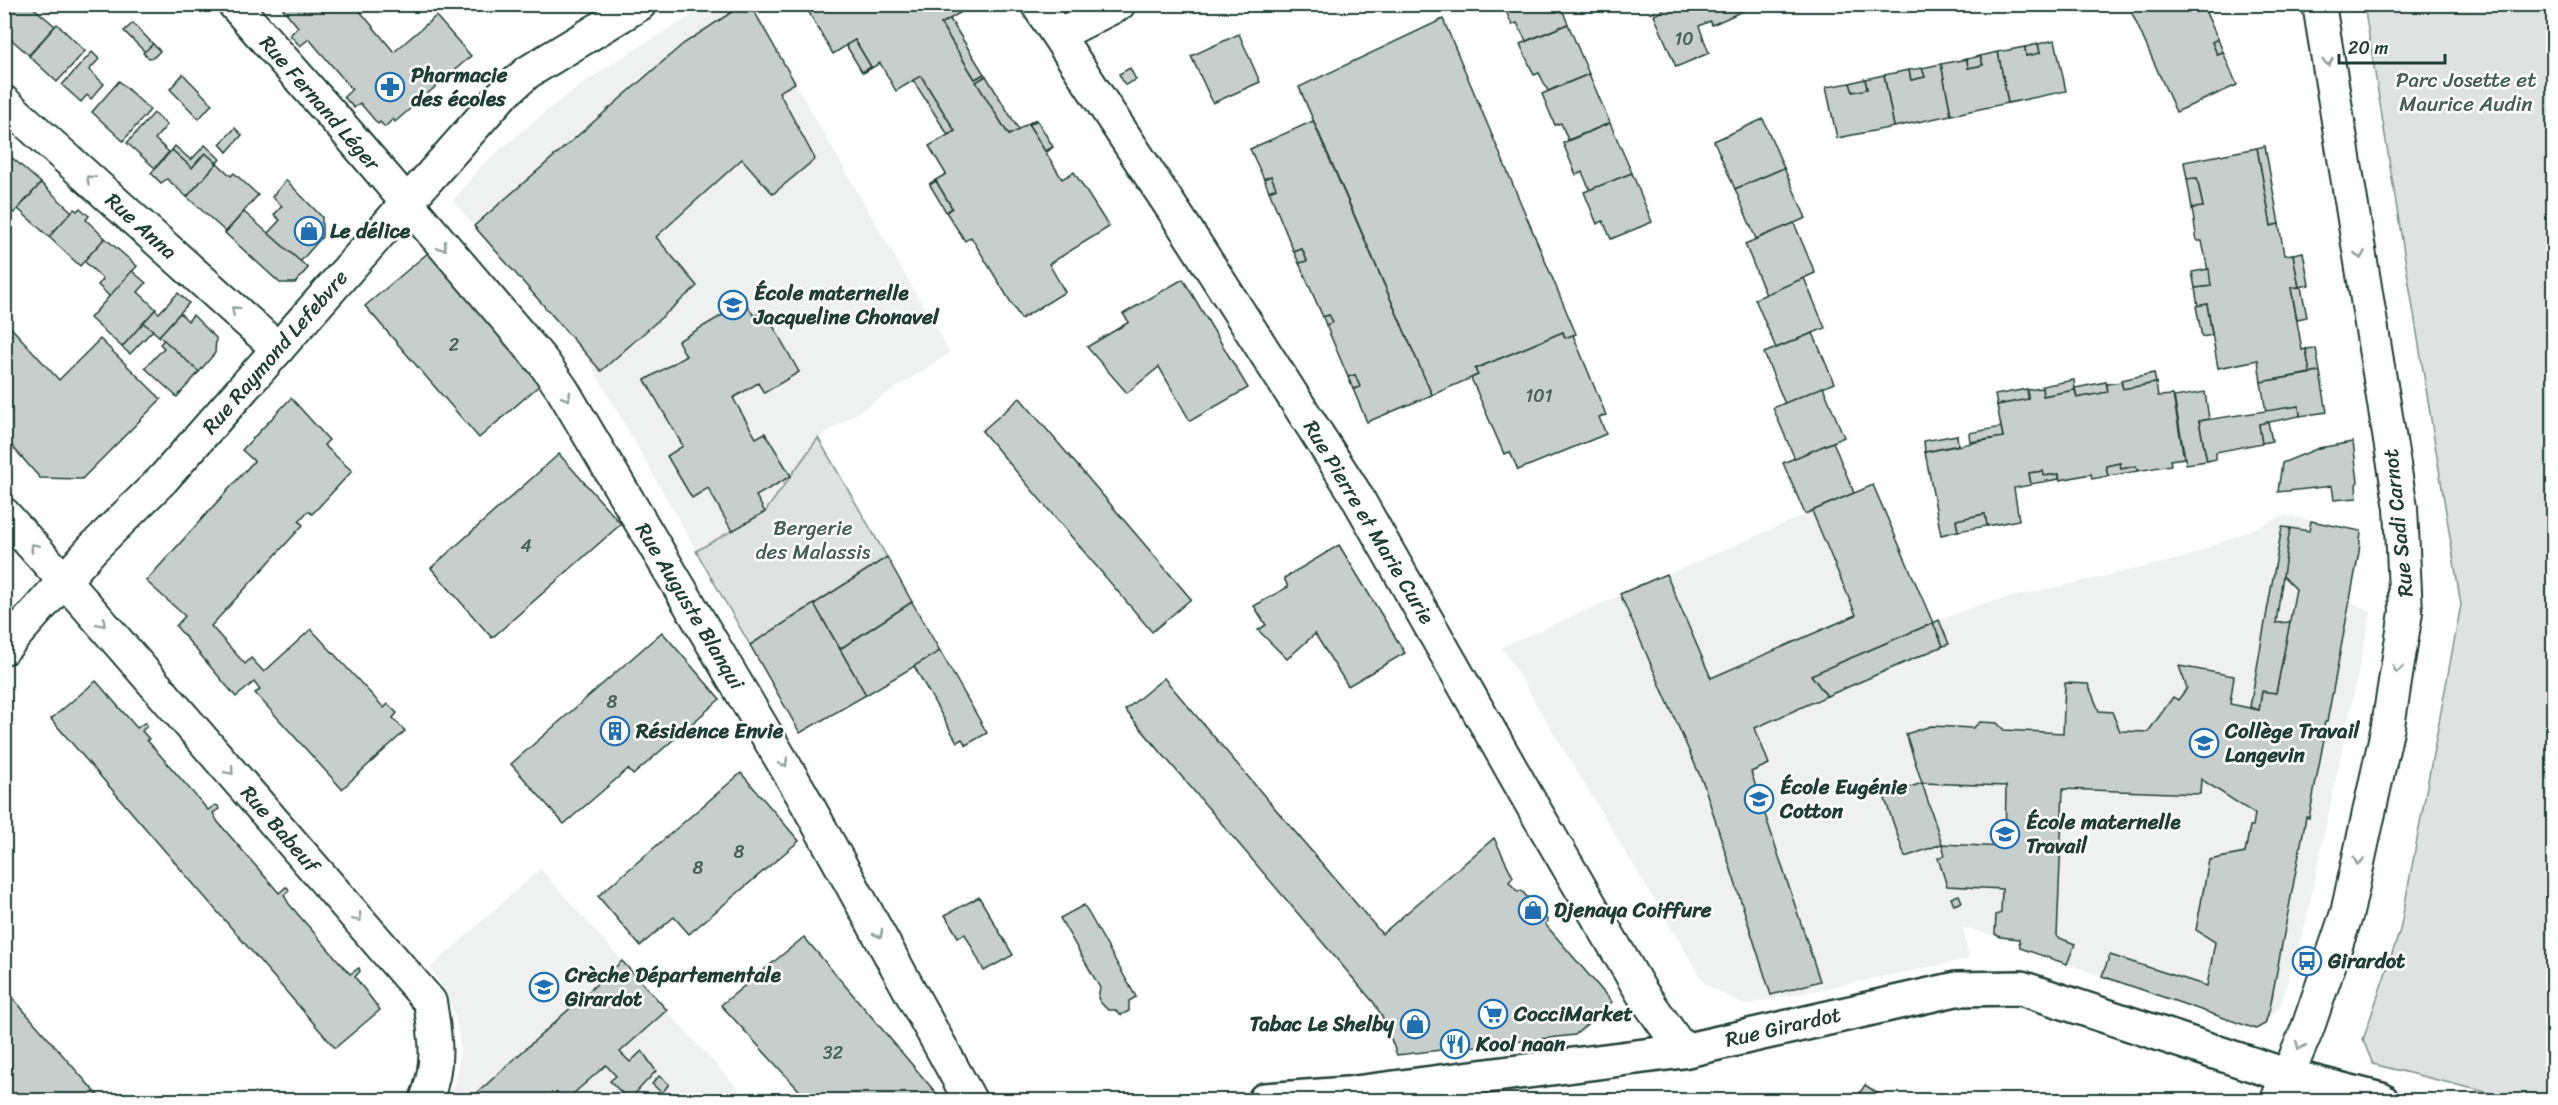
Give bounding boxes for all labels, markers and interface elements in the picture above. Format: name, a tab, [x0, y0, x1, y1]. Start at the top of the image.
house number: 10	[1674, 23, 1694, 55]
street label: Rue Fernand Léger	[250, 26, 391, 181]
scale bar	[2339, 27, 2446, 65]
text: 20 m	[2348, 32, 2388, 64]
place label: Pharmacie des écoles	[411, 56, 508, 118]
one-way arrow	[2322, 58, 2334, 67]
park label: Parc Josette et Maurice Audin	[2396, 61, 2536, 123]
pharmacy icon: Pharmacie des écoles	[374, 71, 406, 103]
one-way arrow	[86, 175, 96, 186]
street label: Rue Anna	[96, 183, 186, 270]
place label: Le délice	[330, 212, 411, 250]
shop icon: Le délice	[293, 215, 325, 247]
one-way arrow	[436, 240, 447, 251]
one-way arrow	[2353, 250, 2365, 259]
street label: Rue Raymond Lefebvre	[192, 260, 358, 443]
place label: École maternelle Jacqueline Chonavel	[753, 274, 940, 336]
school or university icon: École maternelle Jacqueline Chonavel	[717, 289, 749, 321]
one-way arrow	[231, 306, 241, 317]
house number: 2	[449, 329, 459, 361]
house number: 101	[1526, 380, 1553, 412]
one-way arrow	[559, 391, 571, 401]
street label: Rue Pierre et Marie Curie	[1293, 412, 1445, 632]
street label: Rue Sadi Carnot	[2371, 447, 2425, 599]
park label: Bergerie des Malassis	[756, 509, 871, 571]
street label: Rue Auguste Blanqui	[625, 515, 756, 698]
house number: 4	[520, 530, 532, 562]
one-way arrow	[30, 543, 41, 554]
one-way arrow	[95, 617, 106, 627]
one-way arrow	[2391, 664, 2404, 674]
house number: 8	[607, 686, 618, 718]
place label: Résidence Envie	[635, 712, 784, 750]
place label: Collège Travail Langevin	[2224, 712, 2360, 774]
building icon: Résidence Envie	[599, 715, 631, 747]
school or university icon: Collège Travail Langevin	[2188, 727, 2220, 759]
one-way arrow	[776, 757, 788, 768]
one-way arrow	[223, 764, 234, 775]
place label: École Eugénie Cotton	[1779, 768, 1907, 830]
street label: Rue Babeuf	[231, 776, 331, 884]
school or university icon: École Eugénie Cotton	[1743, 783, 1775, 815]
place label: École maternelle Travail	[2026, 803, 2181, 865]
school or university icon: École maternelle Travail	[1989, 818, 2021, 850]
house number: 8	[734, 836, 745, 868]
house number: 8	[693, 852, 704, 884]
one-way arrow	[2353, 855, 2366, 865]
place label: Djenaya Coiffure	[1554, 891, 1712, 929]
shop icon: Djenaya Coiffure	[1517, 894, 1549, 926]
one-way arrow	[350, 911, 361, 922]
one-way arrow	[872, 928, 883, 938]
place label: Girardot	[2327, 942, 2406, 980]
bus stop icon: Girardot	[2291, 945, 2323, 977]
place label: Crèche Départementale Girardot	[564, 956, 782, 1018]
school or university icon: Crèche Départementale Girardot	[528, 971, 560, 1003]
place label: CocciMarket	[1513, 995, 1634, 1033]
street label: Rue Girardot	[1721, 995, 1845, 1059]
supermarket icon: CocciMarket	[1477, 998, 1509, 1030]
place label: Tabac Le Shelby	[1249, 1005, 1395, 1043]
shop icon: Tabac Le Shelby	[1399, 1008, 1431, 1040]
place label: Kool naan	[1475, 1025, 1566, 1063]
restaurant icon: Kool naan	[1439, 1028, 1471, 1060]
house number: 32	[823, 1037, 843, 1069]
one-way arrow	[2295, 1040, 2307, 1051]

